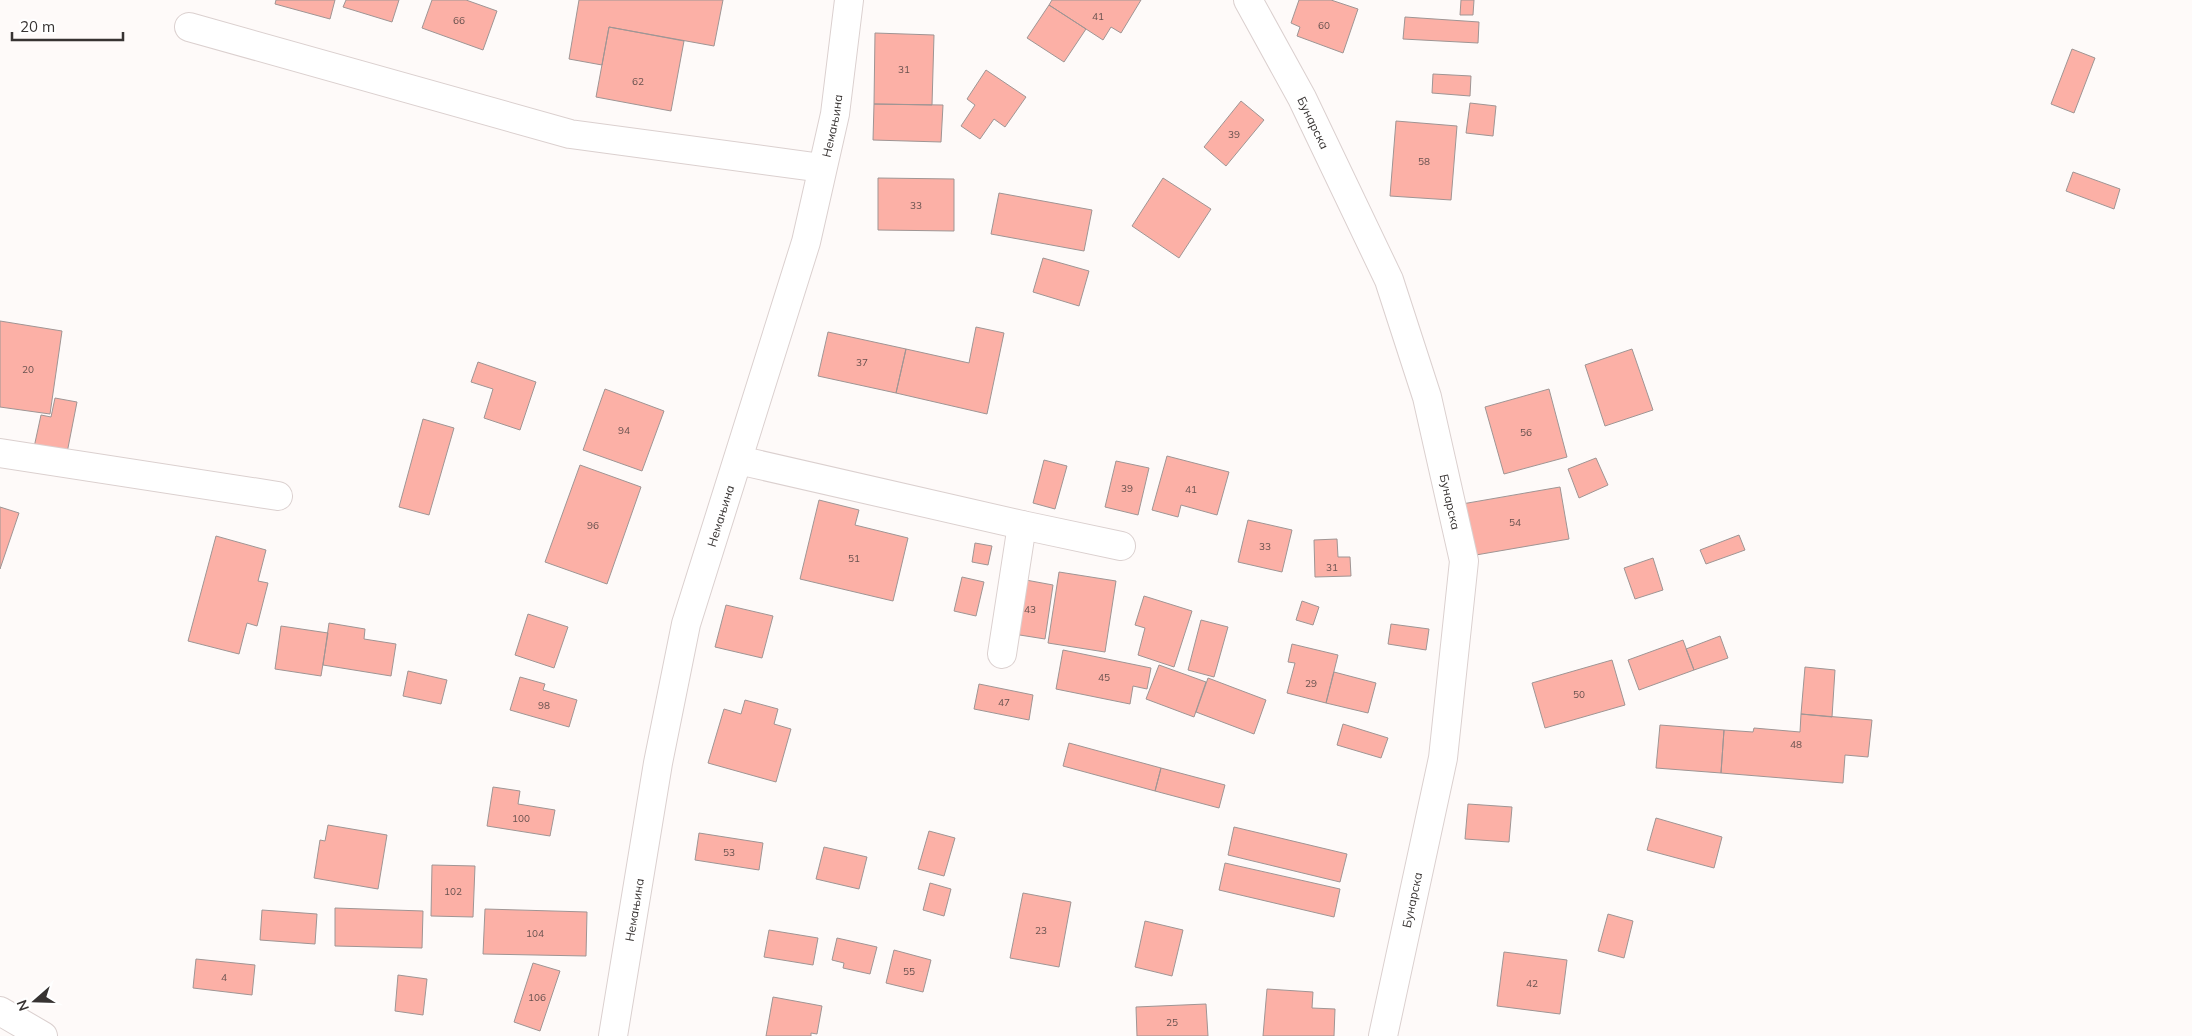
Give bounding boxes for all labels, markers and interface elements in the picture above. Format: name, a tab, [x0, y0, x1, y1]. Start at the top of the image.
scale bar	[12, 10, 124, 42]
house number: 41	[1092, 10, 1104, 23]
house number: 66	[453, 14, 465, 27]
text: 20 m	[20, 17, 55, 36]
house number: 60	[1318, 19, 1330, 32]
house number: 31	[898, 63, 910, 76]
house number: 62	[632, 75, 644, 88]
street label: Немањина	[818, 93, 845, 159]
street label: Бунарска	[1295, 94, 1333, 151]
house number: 39	[1228, 128, 1240, 141]
house number: 58	[1418, 155, 1430, 168]
house number: 33	[910, 199, 922, 212]
house number: 37	[856, 356, 868, 369]
house number: 20	[22, 363, 34, 376]
house number: 94	[618, 424, 630, 437]
house number: 56	[1520, 426, 1532, 439]
street label: Бунарска	[1437, 473, 1464, 531]
house number: 39	[1121, 482, 1133, 495]
street label: Немањина	[703, 483, 737, 548]
house number: 41	[1185, 483, 1197, 496]
house number: 54	[1509, 516, 1521, 529]
house number: 96	[587, 519, 599, 532]
house number: 33	[1259, 540, 1271, 553]
house number: 51	[848, 552, 860, 565]
house number: 31	[1326, 561, 1338, 574]
house number: 43	[1024, 603, 1036, 616]
house number: 45	[1098, 671, 1110, 684]
house number: 29	[1305, 677, 1317, 690]
house number: 50	[1573, 688, 1585, 701]
house number: 47	[998, 696, 1010, 709]
house number: 98	[538, 699, 550, 712]
house number: 48	[1790, 738, 1802, 751]
house number: 100	[512, 812, 530, 825]
house number: 53	[723, 846, 735, 859]
street label: Бунарска	[1399, 871, 1425, 929]
street label: Немањина	[621, 877, 646, 942]
house number: 102	[444, 885, 462, 898]
house number: 23	[1035, 924, 1047, 937]
house number: 104	[526, 927, 544, 940]
house number: 55	[903, 965, 915, 978]
house number: 4	[221, 971, 227, 984]
north arrow	[10, 976, 60, 1026]
house number: 42	[1526, 977, 1538, 990]
house number: 106	[528, 991, 546, 1004]
text: N	[13, 997, 33, 1013]
house number: 25	[1166, 1016, 1178, 1029]

